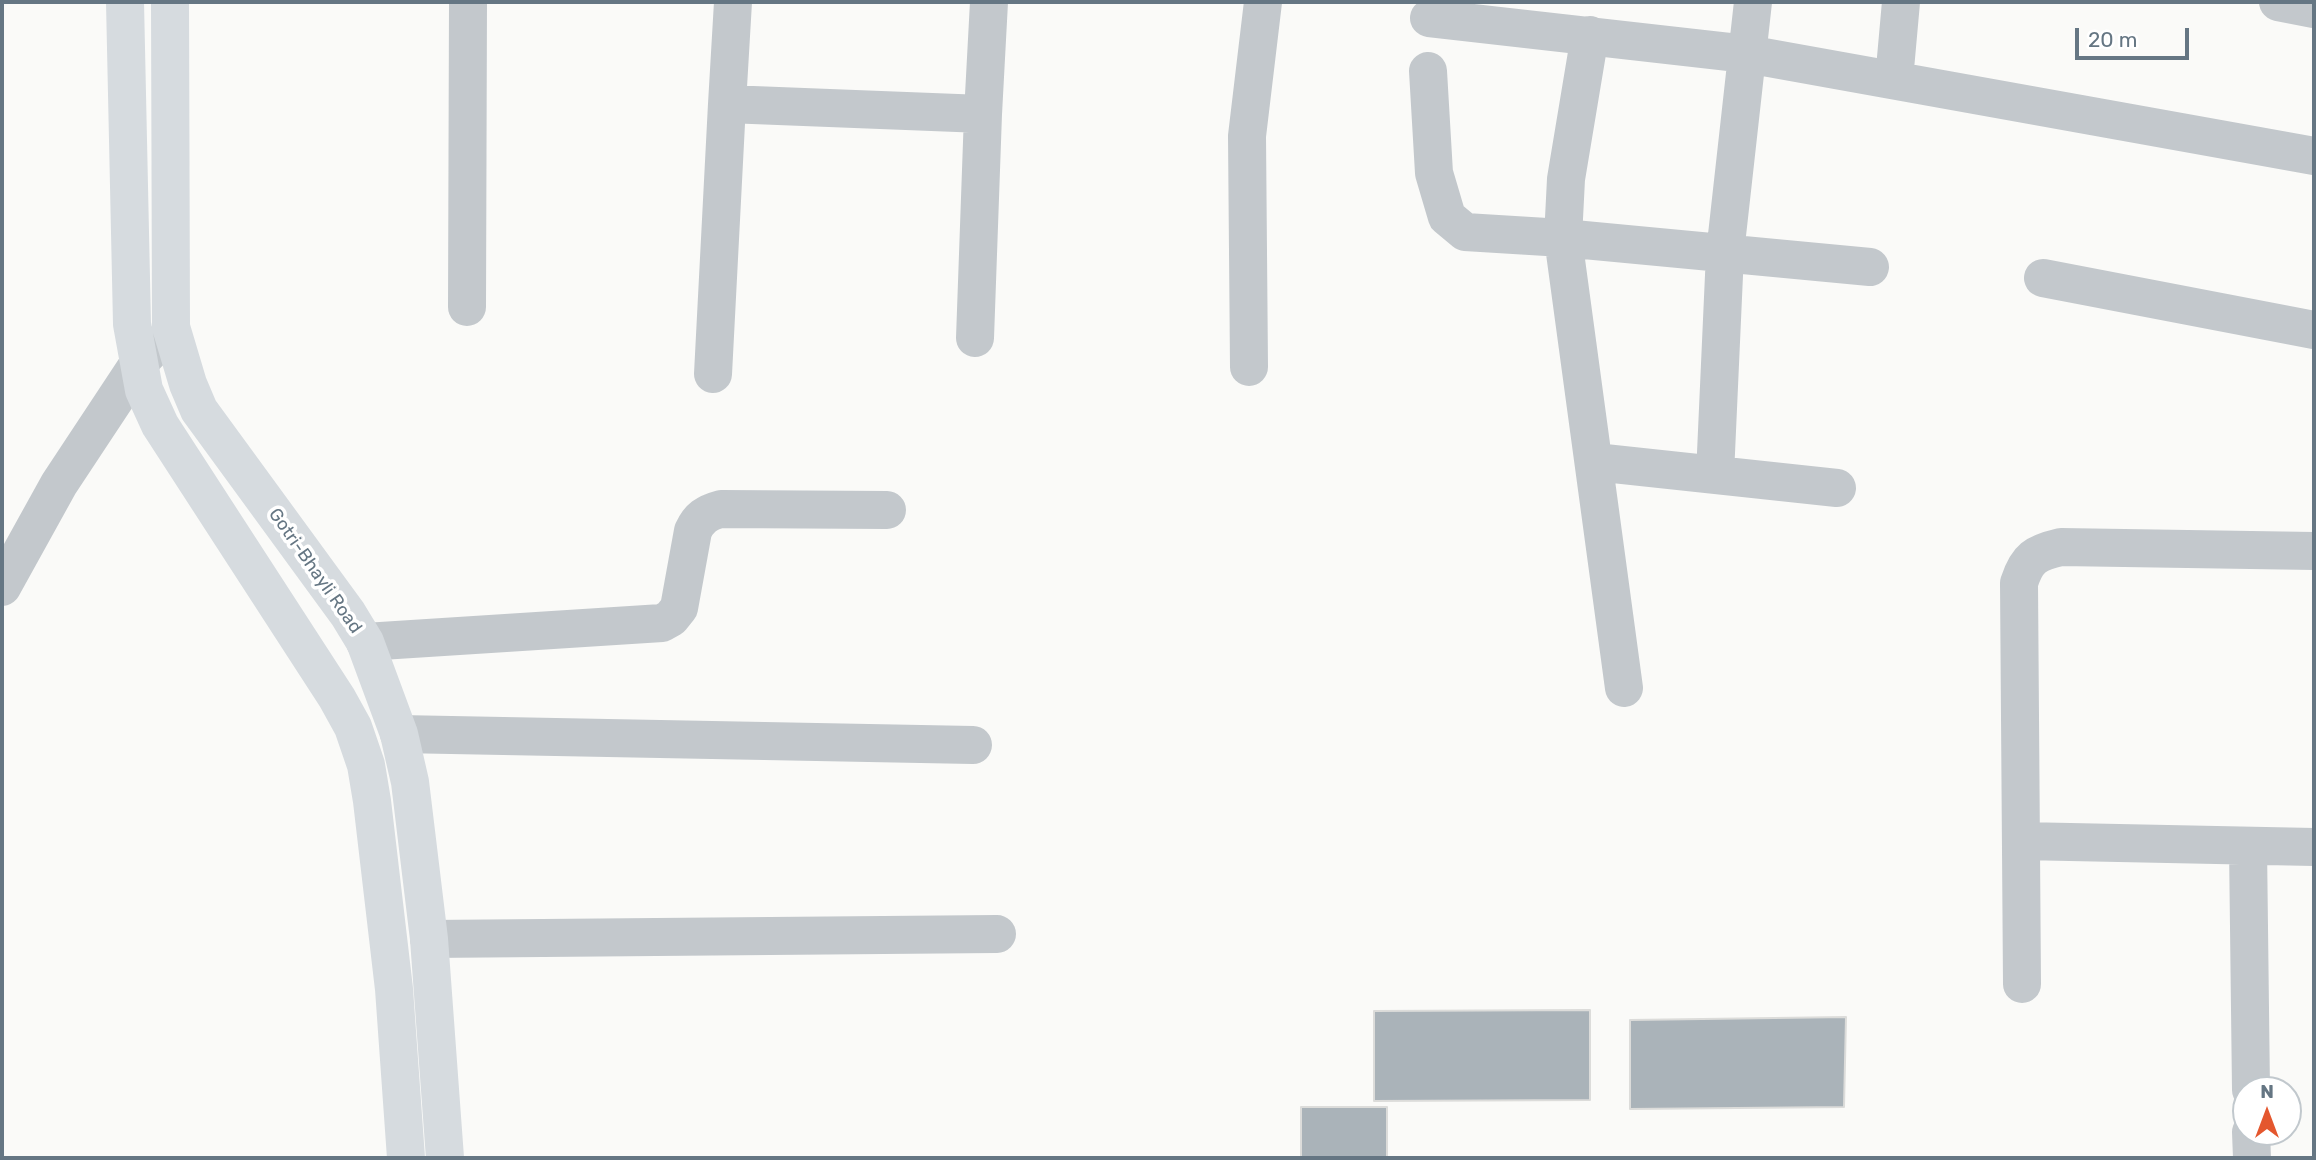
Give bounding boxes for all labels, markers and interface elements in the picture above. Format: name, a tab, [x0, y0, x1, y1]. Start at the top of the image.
scale bar	[2078, 14, 2192, 58]
text: 20 m	[2088, 27, 2137, 52]
street label: Gotri-Bhayli Road	[264, 504, 366, 638]
north arrow	[2232, 1076, 2302, 1146]
text: N	[2260, 1080, 2274, 1103]

